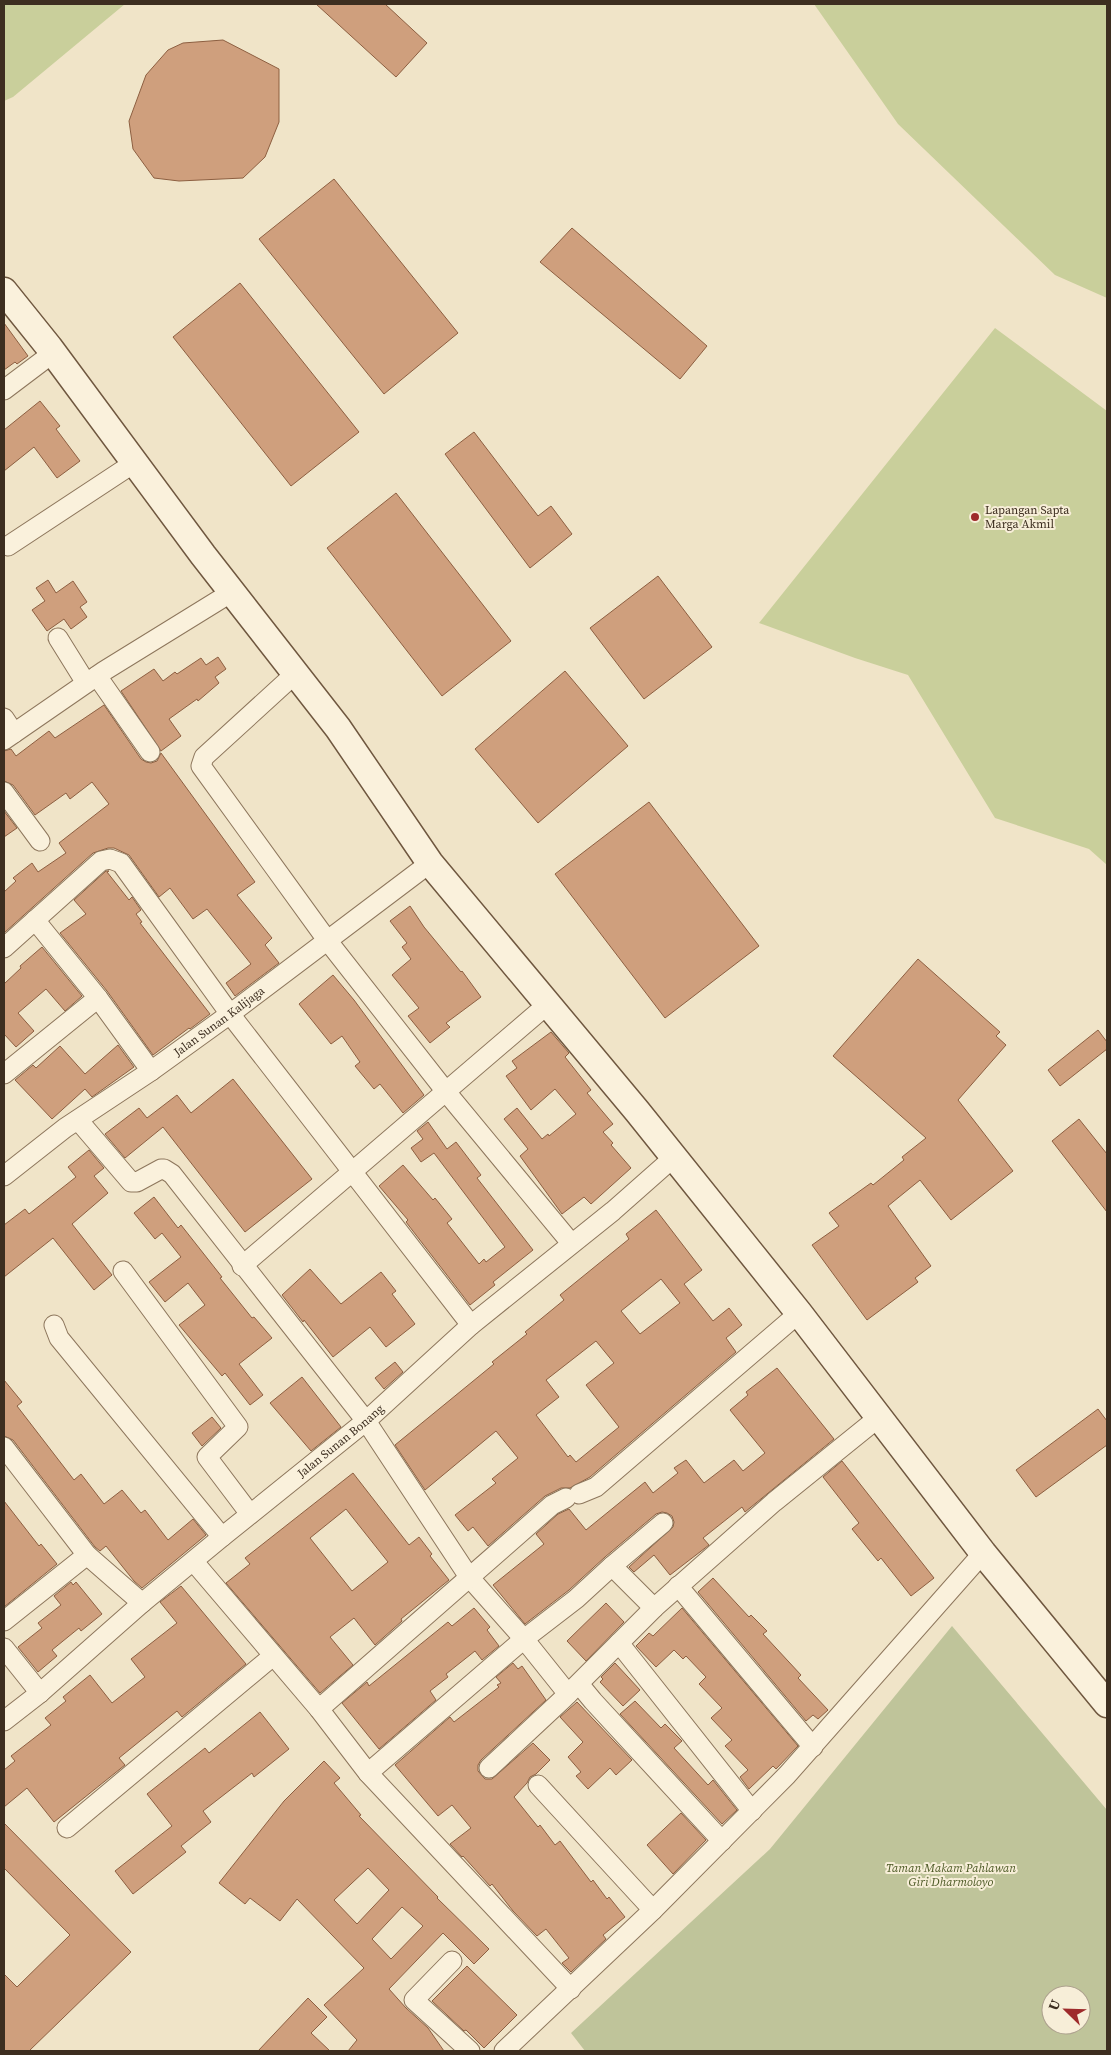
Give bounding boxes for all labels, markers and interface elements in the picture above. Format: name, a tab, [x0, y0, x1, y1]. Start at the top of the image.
place label: Lapangan Sapta Marga Akmil	[985, 502, 1070, 532]
marker: Lapangan Sapta Marga Akmil	[969, 511, 981, 523]
street label: Jalan Sunan Kalijaga	[170, 982, 268, 1061]
street label: Jalan Sunan Bonang	[293, 1401, 387, 1482]
park label: Taman Makam Pahlawan Giri Dharmoloyo	[886, 1860, 1016, 1890]
north arrow	[1041, 1985, 1091, 2035]
text: U	[1043, 1996, 1065, 2014]

